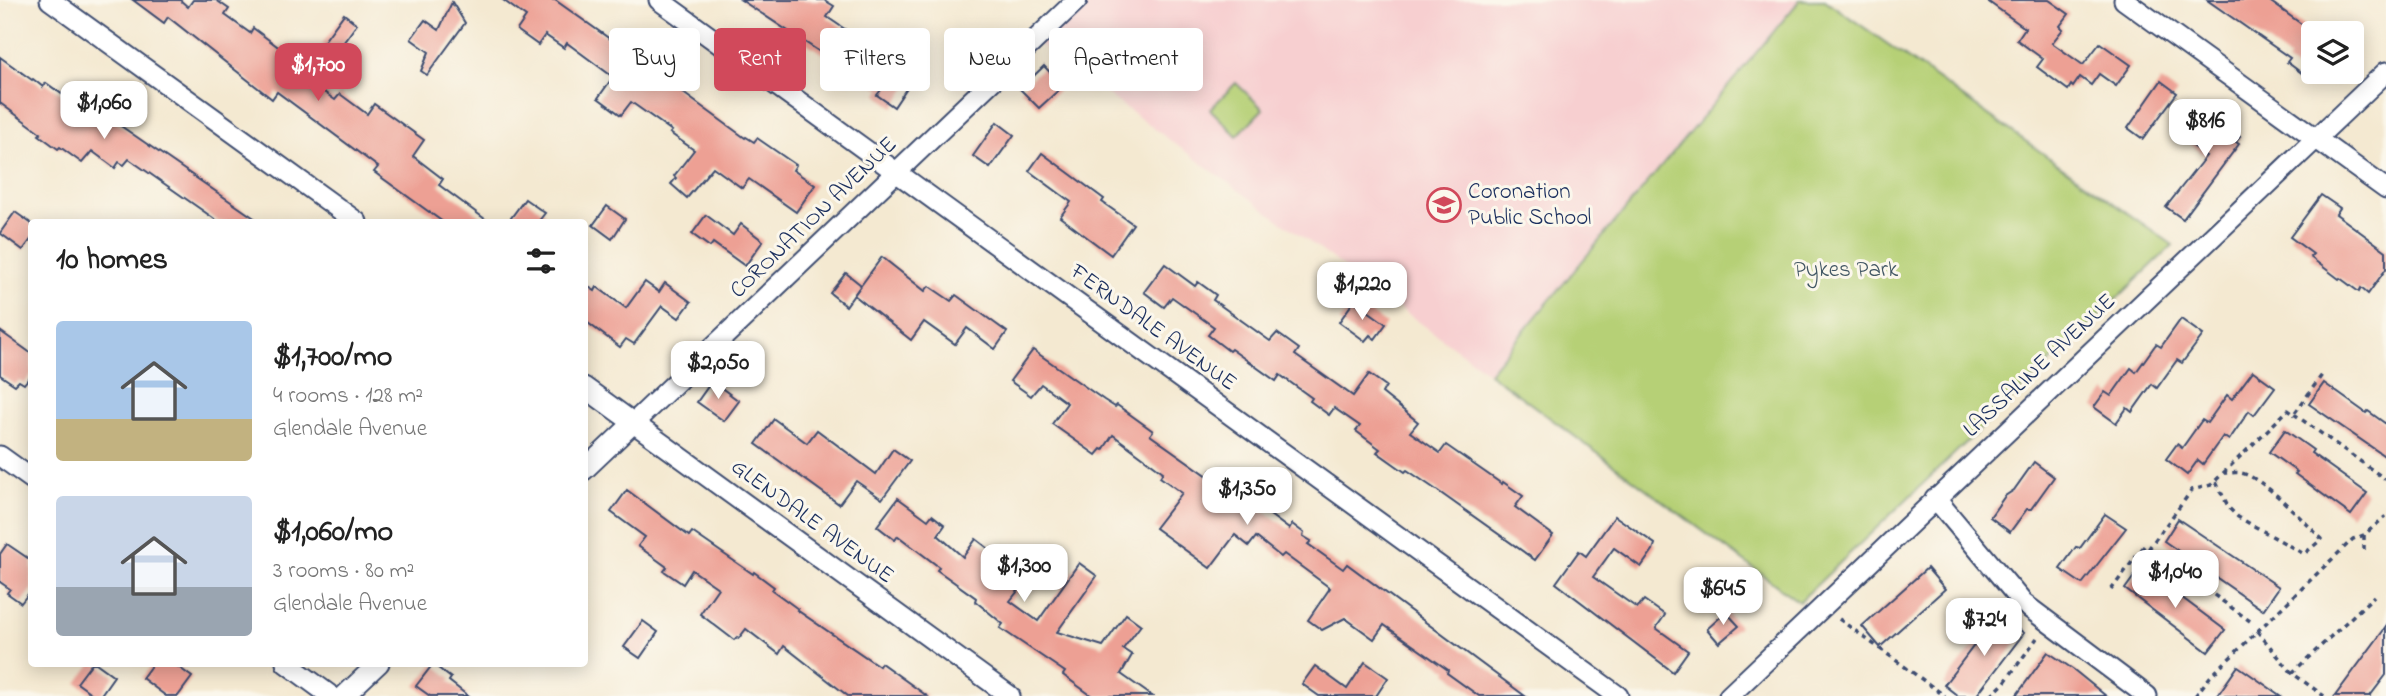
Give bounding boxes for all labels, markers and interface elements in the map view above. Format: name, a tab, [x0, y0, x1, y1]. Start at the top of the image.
map controls	[2301, 21, 2364, 84]
button: layers	[2301, 21, 2364, 84]
chip: Buy	[609, 28, 700, 91]
chip: Rent	[714, 28, 806, 91]
chip: Filters	[820, 28, 930, 91]
chip: New	[944, 28, 1035, 91]
chip: Apartment	[1049, 28, 1203, 91]
pin: $1,700	[261, 43, 375, 103]
text: $1,700	[291, 49, 345, 82]
pin: $1,060	[47, 82, 161, 141]
text: $1,060	[76, 87, 132, 120]
pin: $816	[2164, 100, 2246, 159]
text: $816	[2185, 105, 2225, 138]
street label: CORONATION AVENUE	[723, 129, 905, 307]
place label: Coronation Public School	[1468, 176, 1591, 235]
school or university icon: Coronation Public School	[1425, 186, 1463, 224]
text: 10 homes	[56, 239, 168, 283]
icon: filters	[522, 242, 560, 280]
park label: Pykes Park	[1794, 254, 1899, 289]
street label: FERNDALE AVENUE	[1062, 256, 1243, 400]
pin: $1,220	[1305, 262, 1419, 322]
text: $1,220	[1333, 268, 1391, 301]
street label: LASSALINE AVENUE	[1956, 286, 2124, 446]
text: $1,700/mo	[273, 336, 392, 380]
pin: $2,050	[661, 342, 775, 401]
text: $2,050	[687, 347, 749, 380]
icon: home	[112, 349, 196, 433]
text: 4 rooms · 128 m²	[273, 380, 423, 413]
text: Glendale Avenue	[273, 413, 427, 446]
street label: GLENDALE AVENUE	[724, 451, 900, 593]
pin: $1,350	[1190, 468, 1304, 527]
text: $1,350	[1218, 473, 1276, 506]
text: $1,060/mo	[273, 511, 393, 555]
icon: home	[112, 524, 196, 608]
pin: $1,300	[967, 544, 1081, 604]
text: $1,300	[997, 550, 1051, 583]
pin: $1,040	[2118, 550, 2232, 610]
text: 3 rooms · 80 m²	[273, 555, 414, 588]
text: $1,040	[2148, 556, 2202, 589]
pin: $645	[1682, 568, 1764, 627]
text: $645	[1700, 573, 1746, 606]
text: Glendale Avenue	[273, 588, 427, 621]
pin: $724	[1943, 598, 2025, 658]
text: $724	[1962, 604, 2006, 637]

